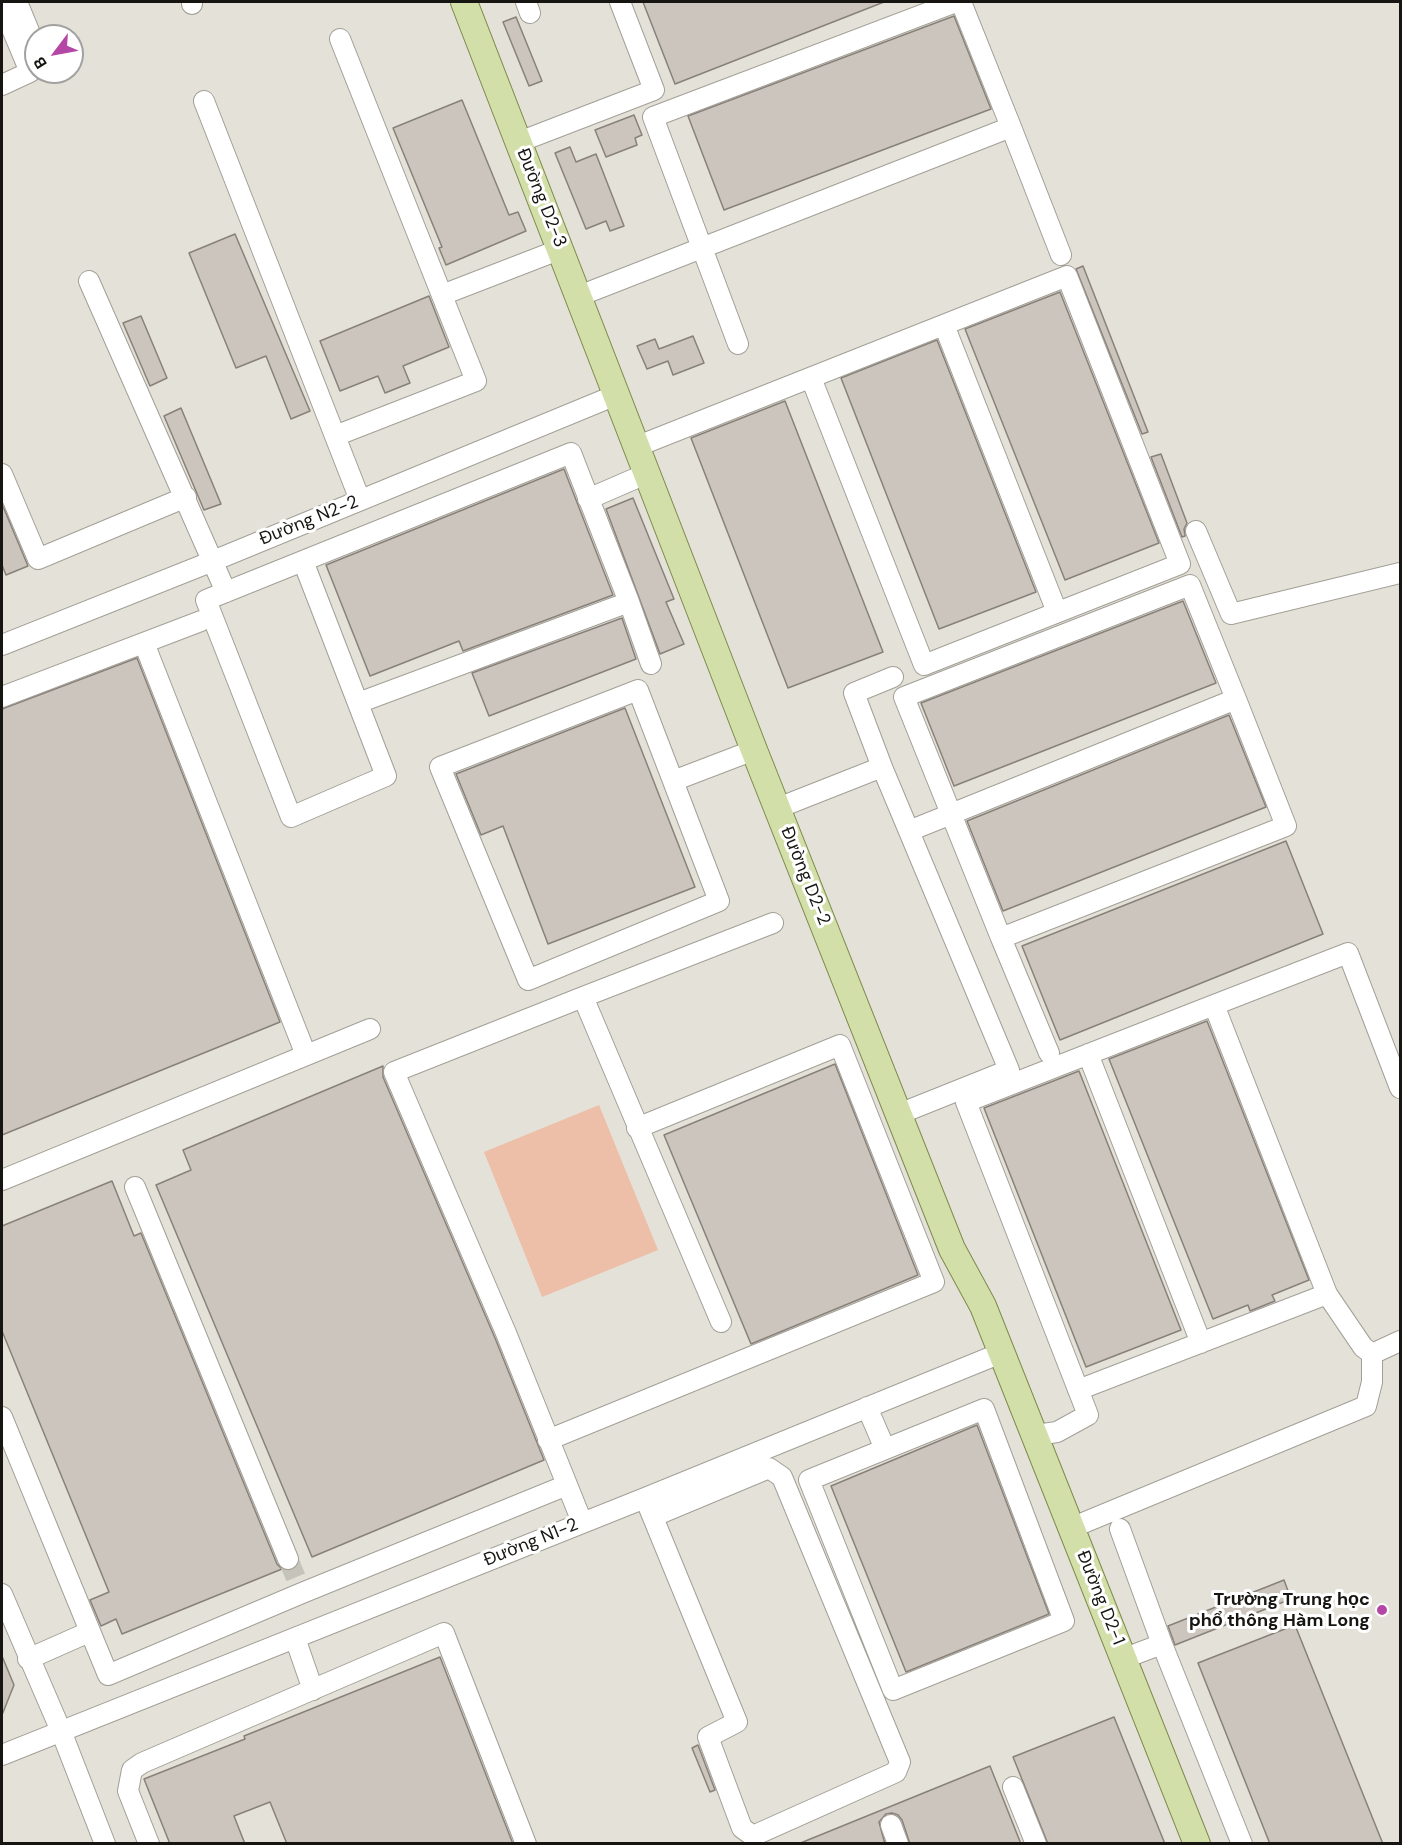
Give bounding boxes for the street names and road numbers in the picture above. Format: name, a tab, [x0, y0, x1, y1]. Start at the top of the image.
street label: Đường D2-3	[511, 145, 571, 251]
street label: Đường N2-2	[256, 491, 362, 551]
street label: Đường D2-2	[775, 824, 835, 928]
street label: Đường N1-2	[481, 1514, 581, 1572]
street label: Đường D2-1	[1071, 1548, 1129, 1648]

